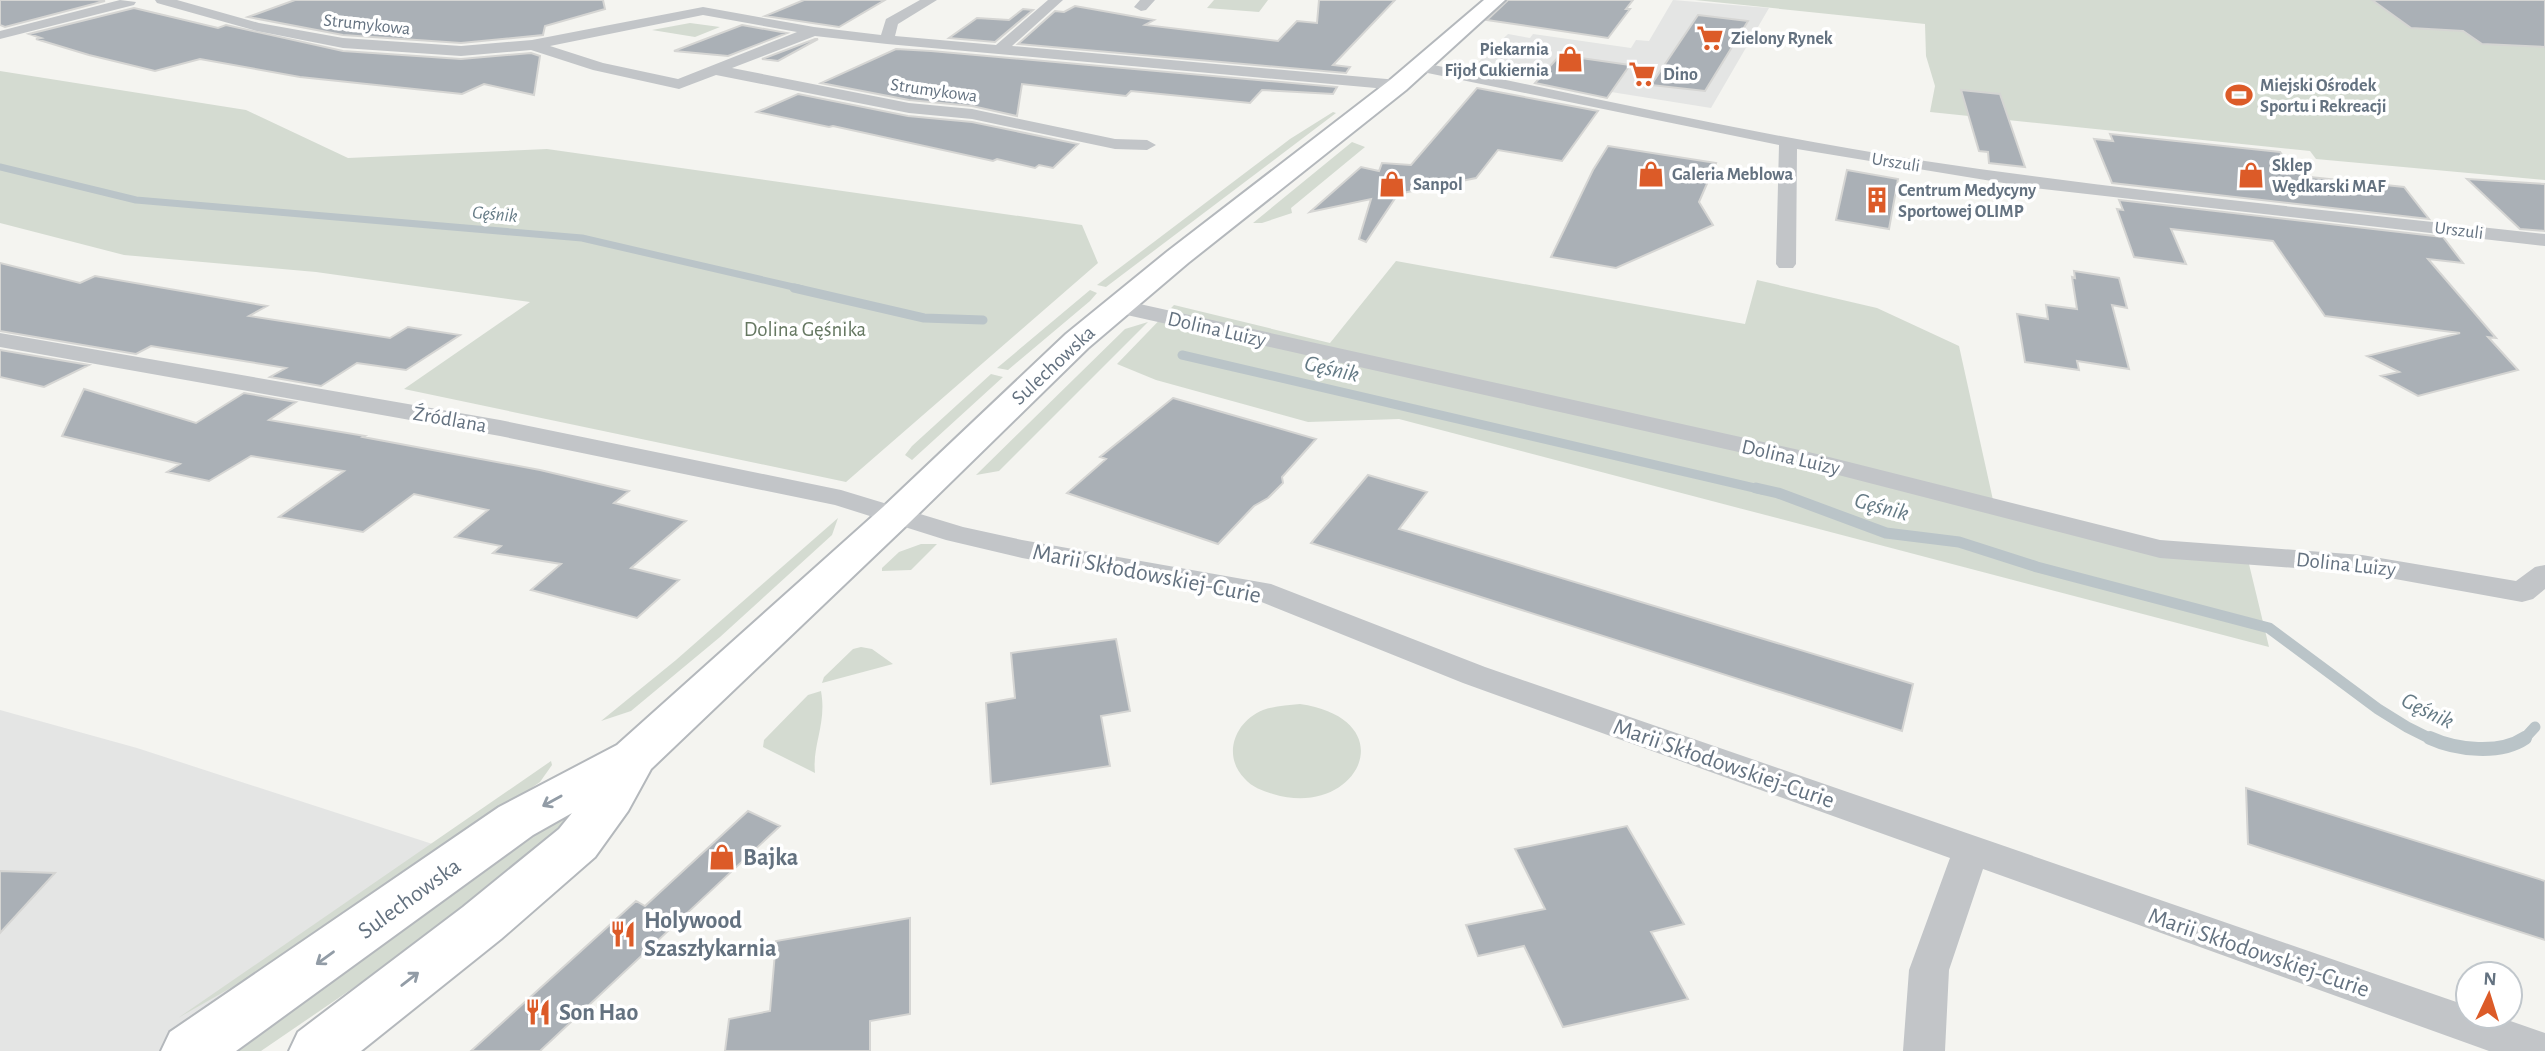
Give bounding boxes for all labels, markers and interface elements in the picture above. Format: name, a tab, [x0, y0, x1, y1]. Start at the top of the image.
street label: Strumykowa	[322, 11, 411, 39]
supermarket icon: Zielony Rynek	[1695, 23, 1725, 53]
place label: Zielony Rynek	[1731, 30, 1833, 48]
place label: Piekarnia Fijoł Cukiernia	[1444, 41, 1549, 80]
shop icon: Piekarnia Fijoł Cukiernia	[1555, 44, 1585, 74]
supermarket icon: Dino	[1627, 59, 1657, 89]
place label: Dino	[1663, 66, 1698, 84]
street label: Strumykowa	[889, 76, 978, 106]
place label: Miejski Ośrodek Sportu i Rekreacji	[2260, 77, 2387, 116]
sports icon: Miejski Ośrodek Sportu i Rekreacji	[2224, 80, 2254, 110]
street label: Urszuli	[1870, 150, 1921, 176]
place label: Sklep Wędkarski MAF	[2272, 157, 2386, 196]
shop icon: Galeria Meblowa	[1636, 159, 1666, 189]
shop icon: Sklep Wędkarski MAF	[2236, 160, 2266, 190]
place label: Galeria Meblowa	[1672, 166, 1793, 184]
shop icon: Sanpol	[1377, 169, 1407, 199]
place label: Sanpol	[1413, 176, 1463, 194]
place label: Centrum Medycyny Sportowej OLIMP	[1898, 182, 2037, 221]
building icon: Centrum Medycyny Sportowej OLIMP	[1862, 185, 1892, 215]
water label: Gęśnik	[471, 203, 519, 226]
street label: Urszuli	[2434, 219, 2484, 243]
street label: Dolina Luizy	[1166, 308, 1268, 351]
park label: Dolina Gęśnika	[744, 319, 867, 340]
street label: Sulechowska	[1008, 322, 1099, 409]
water label: Gęśnik	[1302, 352, 1361, 387]
street label: Źródlana	[412, 401, 489, 436]
street label: Dolina Luizy	[1740, 436, 1842, 479]
water label: Gęśnik	[1852, 489, 1912, 526]
street label: Marii Skłodowskiej-Curie	[1031, 540, 1263, 608]
street label: Dolina Luizy	[2295, 549, 2397, 580]
water label: Gęśnik	[2398, 689, 2457, 734]
street label: Marii Skłodowskiej-Curie	[1610, 715, 1837, 813]
one-way arrow	[543, 794, 563, 808]
shop icon: Bajka	[707, 842, 737, 872]
place label: Bajka	[743, 846, 798, 870]
street label: Sulechowska	[354, 854, 465, 944]
street label: Marii Skłodowskiej-Curie	[2145, 904, 2372, 1002]
place label: Holywood Szaszłykarnia	[644, 909, 776, 961]
restaurant icon: Holywood Szaszłykarnia	[608, 919, 638, 949]
one-way arrow	[316, 951, 335, 965]
north arrow	[2454, 960, 2524, 1030]
text: N	[2483, 970, 2497, 989]
one-way arrow	[400, 971, 419, 986]
restaurant icon: Son Hao	[523, 997, 553, 1027]
place label: Son Hao	[559, 1001, 638, 1025]

